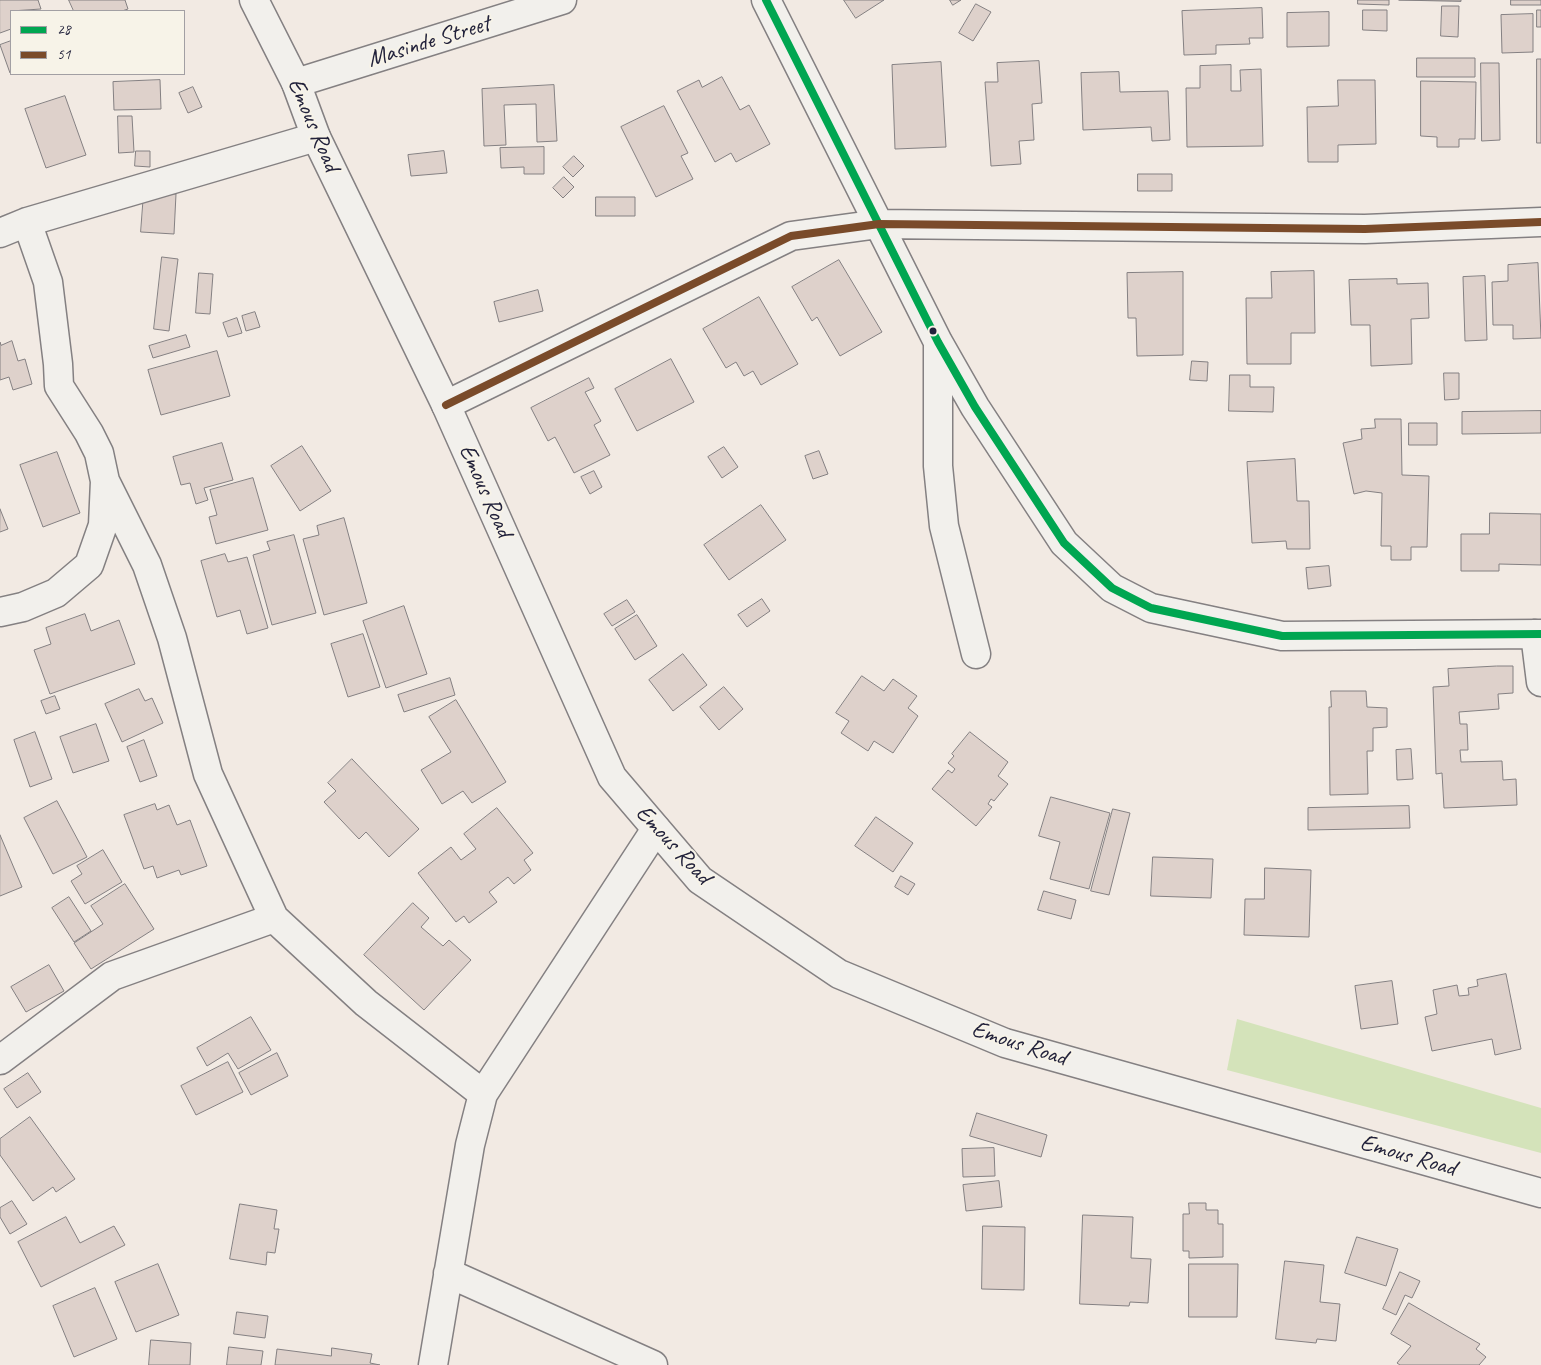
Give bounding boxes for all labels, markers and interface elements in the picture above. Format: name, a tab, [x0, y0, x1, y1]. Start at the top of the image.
legend	[10, 10, 185, 75]
street label: Masinde Street	[364, 10, 494, 74]
text: 28	[57, 20, 71, 39]
text: 51	[57, 45, 71, 64]
street label: Emous Road	[281, 74, 345, 176]
unlabelled marker	[928, 326, 938, 336]
street label: Emous Road	[452, 440, 518, 542]
street label: Emous Road	[629, 799, 717, 891]
street label: Emous Road	[968, 1015, 1070, 1073]
street label: Emous Road	[1357, 1129, 1459, 1183]

